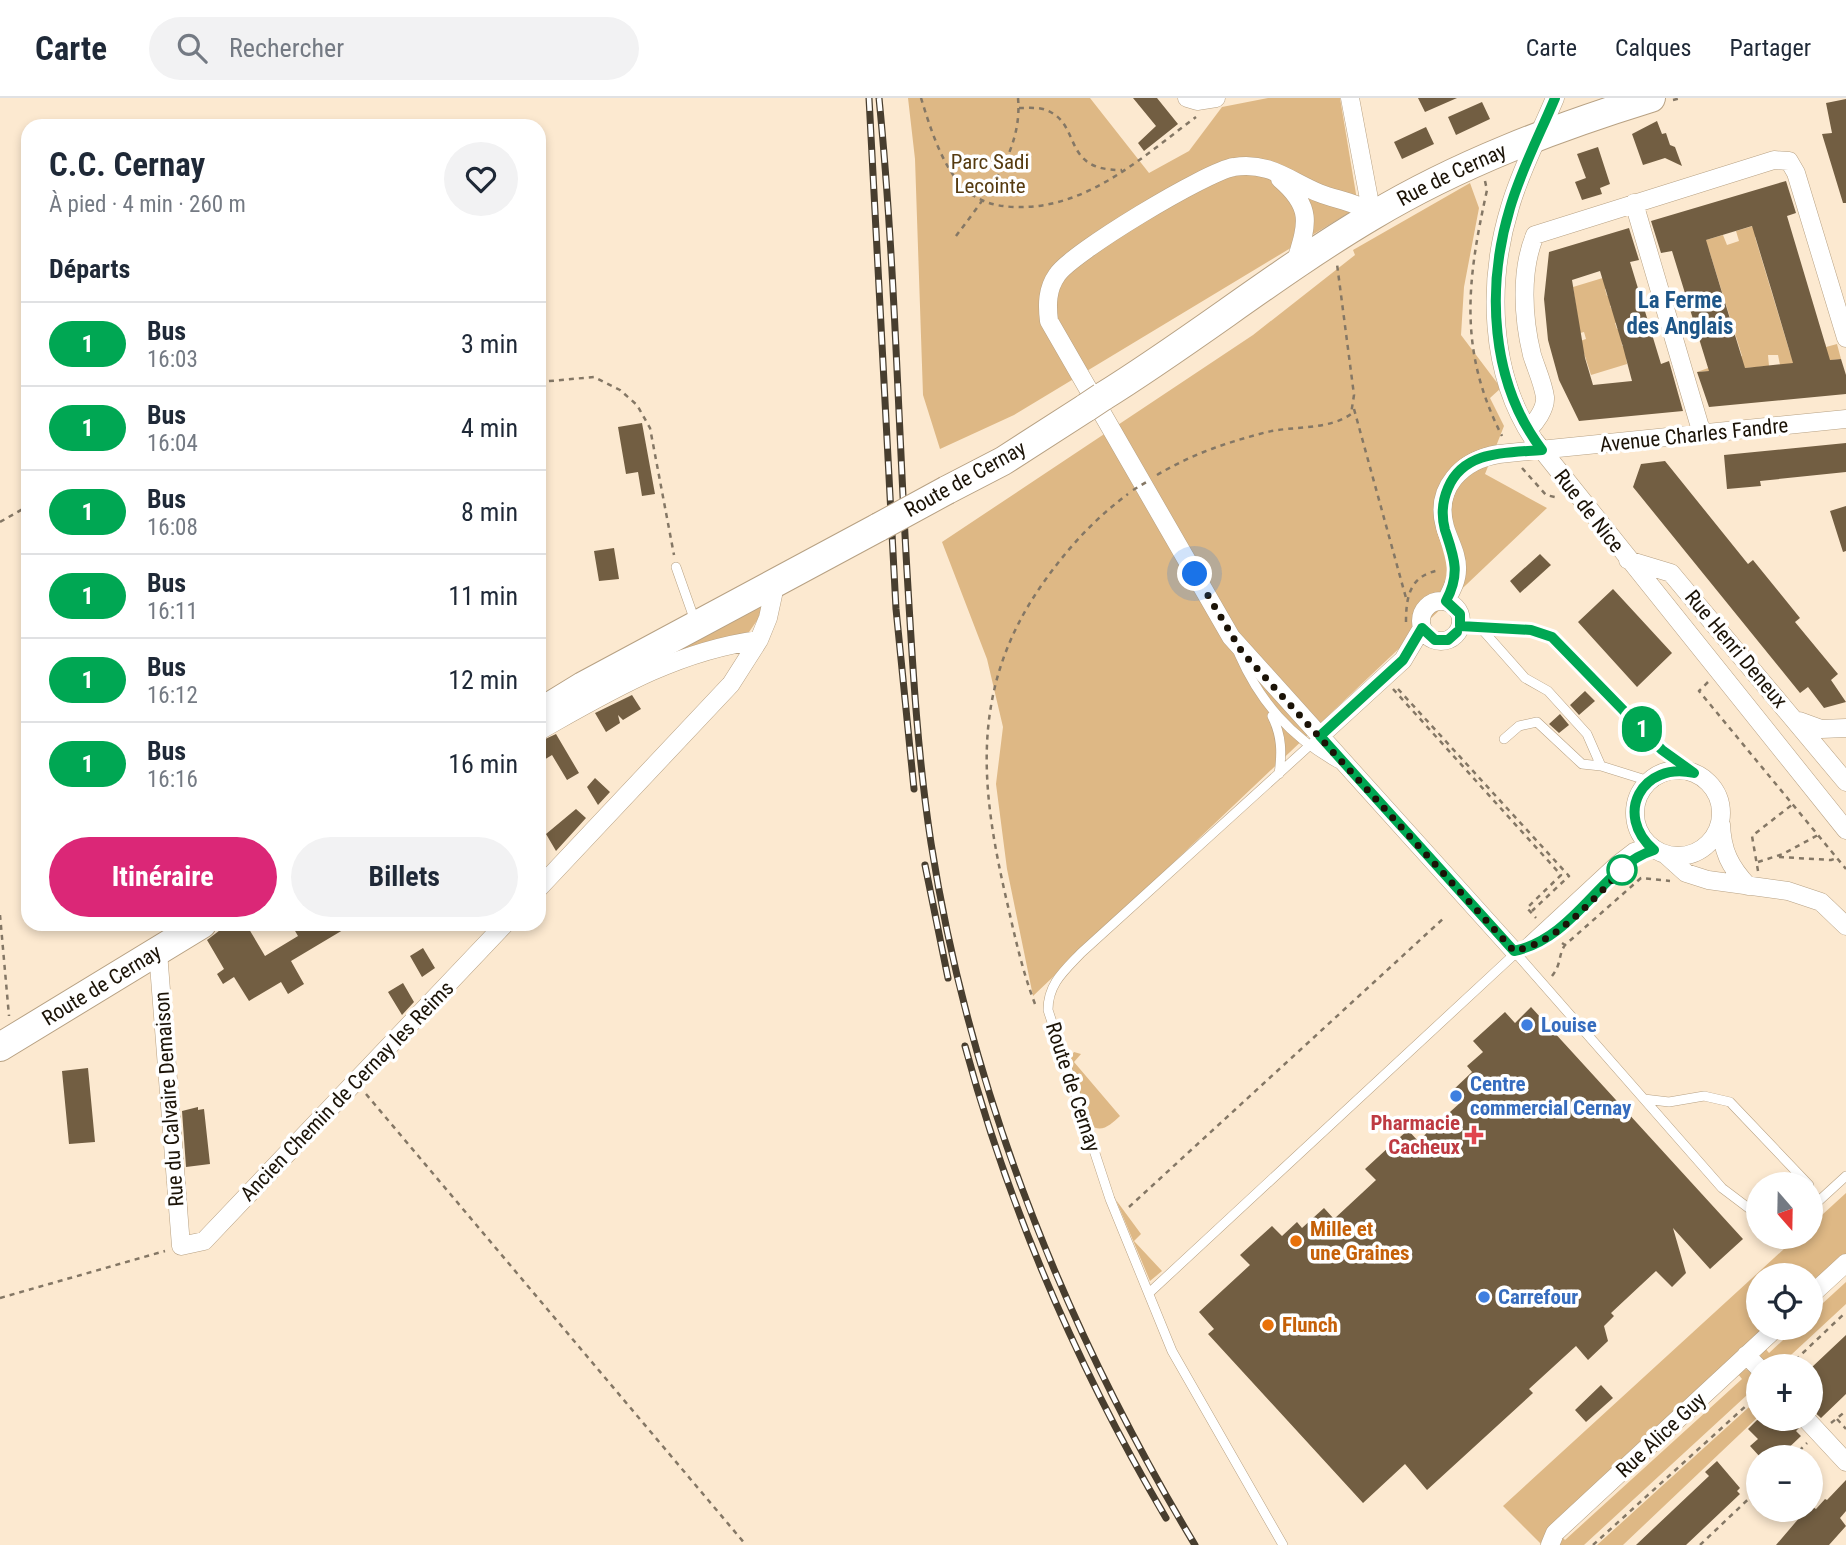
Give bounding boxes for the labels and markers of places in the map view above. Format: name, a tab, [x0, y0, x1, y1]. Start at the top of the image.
unlabelled marker	[1607, 855, 1637, 885]
place label: Louise	[1541, 1013, 1597, 1037]
marker: Louise	[1519, 1017, 1535, 1033]
place label: Centre commercial Cernay	[1470, 1072, 1632, 1120]
marker: Centre commercial Cernay	[1448, 1088, 1464, 1104]
place label: Pharmacie Cacheux	[1370, 1111, 1460, 1159]
marker: Pharmacie Cacheux	[1466, 1127, 1482, 1143]
place label: Mille et une Graines	[1310, 1217, 1410, 1265]
marker: Mille et une Graines	[1288, 1233, 1304, 1249]
place label: Carrefour	[1498, 1285, 1578, 1309]
marker: Carrefour	[1476, 1289, 1492, 1305]
place label: Flunch	[1282, 1313, 1338, 1337]
marker: Flunch	[1260, 1317, 1276, 1333]

